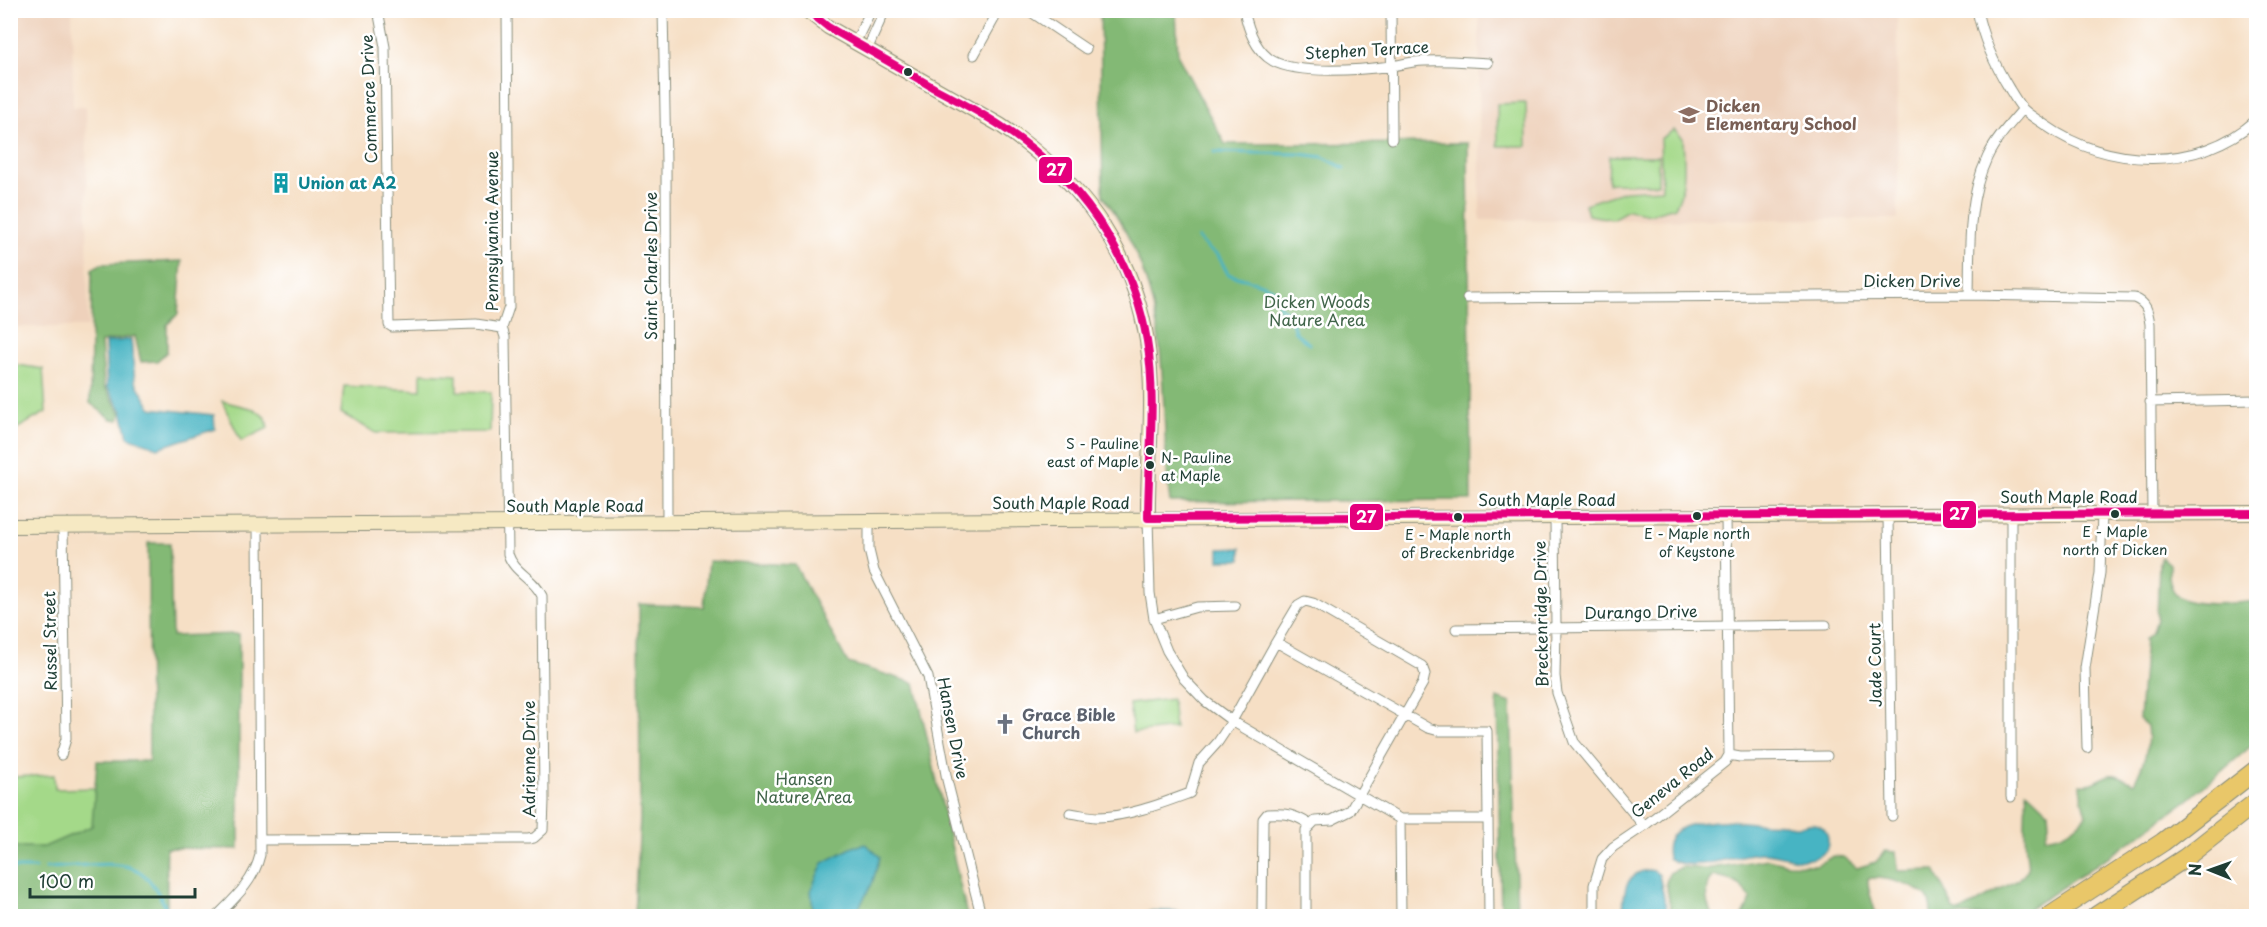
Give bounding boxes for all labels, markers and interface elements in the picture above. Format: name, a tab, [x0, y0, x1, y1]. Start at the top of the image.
street label: Commerce Drive	[354, 34, 382, 164]
street label: Stephen Terrace	[1304, 34, 1430, 64]
unlabelled marker	[902, 66, 914, 78]
place label: Dicken Elementary School	[1706, 93, 1857, 135]
school or university icon: Dicken Elementary School	[1677, 103, 1701, 127]
street label: Pennsylvania Avenue	[479, 150, 503, 311]
line badge: 27	[1038, 156, 1073, 184]
text: 27	[1046, 157, 1067, 181]
place label: Union at A2	[298, 170, 396, 194]
building icon: Union at A2	[269, 171, 293, 195]
street label: Saint Charles Drive	[638, 192, 662, 340]
street label: Dicken Drive	[1863, 268, 1961, 292]
park label: Dicken Woods Nature Area	[1264, 289, 1370, 331]
place label: S - Pauline east of Maple	[1047, 433, 1139, 472]
marker: S - Pauline east of Maple	[1144, 445, 1156, 457]
place label: N- Pauline at Maple	[1161, 447, 1232, 486]
marker: N- Pauline at Maple	[1144, 459, 1156, 471]
street label: South Maple Road	[2000, 484, 2138, 508]
street label: South Maple Road	[1478, 487, 1616, 511]
street label: South Maple Road	[992, 490, 1130, 514]
street label: South Maple Road	[506, 493, 644, 517]
line badge: 27	[1942, 500, 1977, 529]
text: 27	[1949, 501, 1970, 525]
line badge: 27	[1349, 503, 1384, 531]
text: 27	[1356, 504, 1377, 528]
marker: E - Maple north of Dicken	[2109, 508, 2121, 520]
marker: E - Maple north of Keystone	[1691, 510, 1703, 522]
marker: E - Maple north of Breckenbridge	[1452, 511, 1464, 523]
place label: E - Maple north of Dicken	[2062, 521, 2168, 560]
place label: E - Maple north of Keystone	[1644, 523, 1750, 562]
place label: E - Maple north of Breckenbridge	[1401, 524, 1515, 563]
street label: Breckenridge Drive	[1527, 541, 1553, 687]
street label: Russel Street	[36, 590, 62, 691]
street label: Durango Drive	[1584, 598, 1698, 624]
street label: Jade Court	[1861, 622, 1887, 707]
street label: Hansen Drive	[932, 675, 976, 781]
street label: Adrienne Drive	[516, 701, 540, 817]
place label: Grace Bible Church	[1022, 702, 1116, 744]
church icon: Grace Bible Church	[993, 712, 1017, 736]
street label: Geneva Road	[1625, 741, 1718, 823]
park label: Hansen Nature Area	[756, 766, 852, 808]
north arrow	[2180, 840, 2240, 900]
scale bar	[30, 861, 195, 899]
text: N	[2182, 863, 2206, 876]
text: 100 m	[39, 867, 94, 894]

